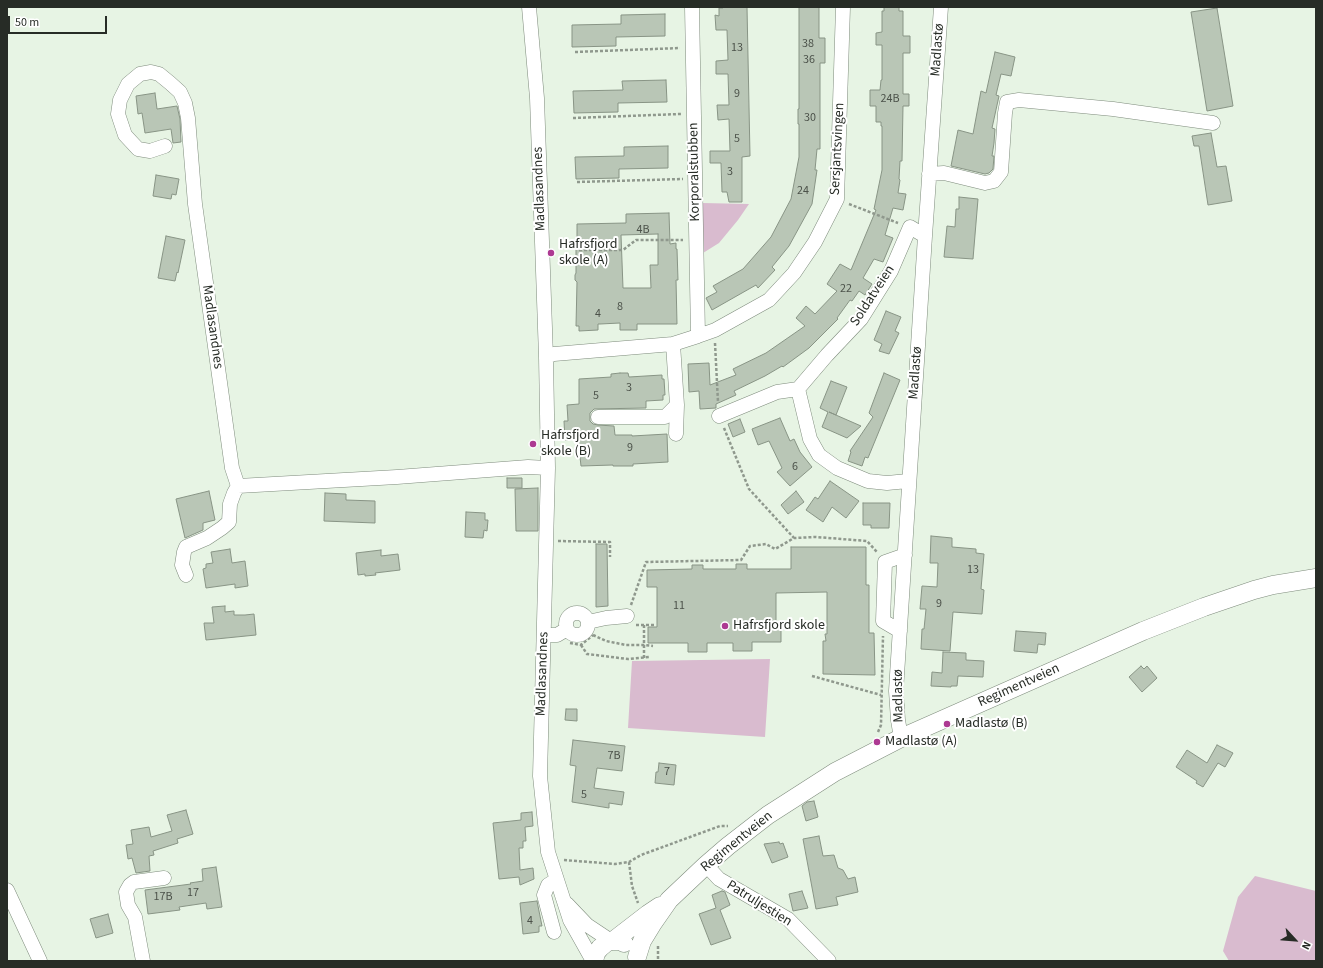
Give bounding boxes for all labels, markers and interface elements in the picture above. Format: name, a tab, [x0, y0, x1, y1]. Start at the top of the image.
scale bar	[10, 8, 109, 34]
text: 50 m	[15, 14, 39, 31]
street label: Madlastø	[928, 23, 948, 77]
house number: 38	[802, 37, 814, 51]
house number: 13	[731, 41, 743, 55]
house number: 36	[803, 53, 815, 67]
house number: 9	[734, 87, 740, 101]
house number: 24B	[881, 92, 899, 106]
street label: Sersjantsvingen	[827, 102, 849, 196]
house number: 30	[804, 111, 816, 125]
street label: Korporalstubben	[686, 122, 704, 222]
house number: 5	[734, 132, 740, 146]
street label: Madlasandnes	[530, 147, 550, 231]
house number: 3	[727, 165, 733, 179]
house number: 24	[797, 184, 809, 198]
house number: 4B	[636, 223, 650, 237]
place label: Hafrsfjord skole (A)	[559, 237, 617, 270]
marker: Hafrsfjord skole (A)	[546, 248, 556, 258]
street label: Soldatveien	[847, 262, 899, 330]
house number: 22	[840, 282, 852, 296]
street label: Madlasandnes	[198, 284, 226, 370]
house number: 8	[617, 300, 623, 314]
house number: 4	[595, 307, 601, 321]
street label: Madlastø	[906, 346, 926, 400]
house number: 3	[626, 381, 632, 395]
house number: 5	[593, 389, 599, 403]
place label: Hafrsfjord skole (B)	[541, 428, 599, 460]
marker: Hafrsfjord skole (B)	[528, 439, 538, 449]
house number: 9	[627, 441, 633, 455]
house number: 6	[792, 460, 798, 474]
house number: 13	[967, 563, 979, 577]
house number: 9	[936, 597, 942, 611]
house number: 11	[673, 599, 685, 613]
place label: Hafrsfjord skole	[733, 618, 825, 634]
marker: Hafrsfjord skole	[720, 621, 730, 631]
street label: Madlasandnes	[533, 632, 553, 716]
street label: Regimentveien	[976, 661, 1062, 711]
street label: Madlastø	[890, 669, 908, 723]
place label: Madlastø (B)	[955, 716, 1028, 732]
marker: Madlastø (B)	[942, 719, 952, 729]
place label: Madlastø (A)	[885, 734, 957, 750]
marker: Madlastø (A)	[872, 737, 882, 747]
house number: 7B	[607, 749, 621, 763]
house number: 7	[664, 765, 670, 779]
house number: 5	[581, 788, 587, 802]
street label: Regimentveien	[698, 808, 776, 876]
street label: Patruljestien	[723, 877, 795, 931]
house number: 17	[187, 886, 199, 900]
house number: 17B	[154, 890, 172, 904]
house number: 4	[527, 914, 533, 928]
north arrow	[1275, 920, 1315, 960]
text: N	[1298, 939, 1315, 952]

